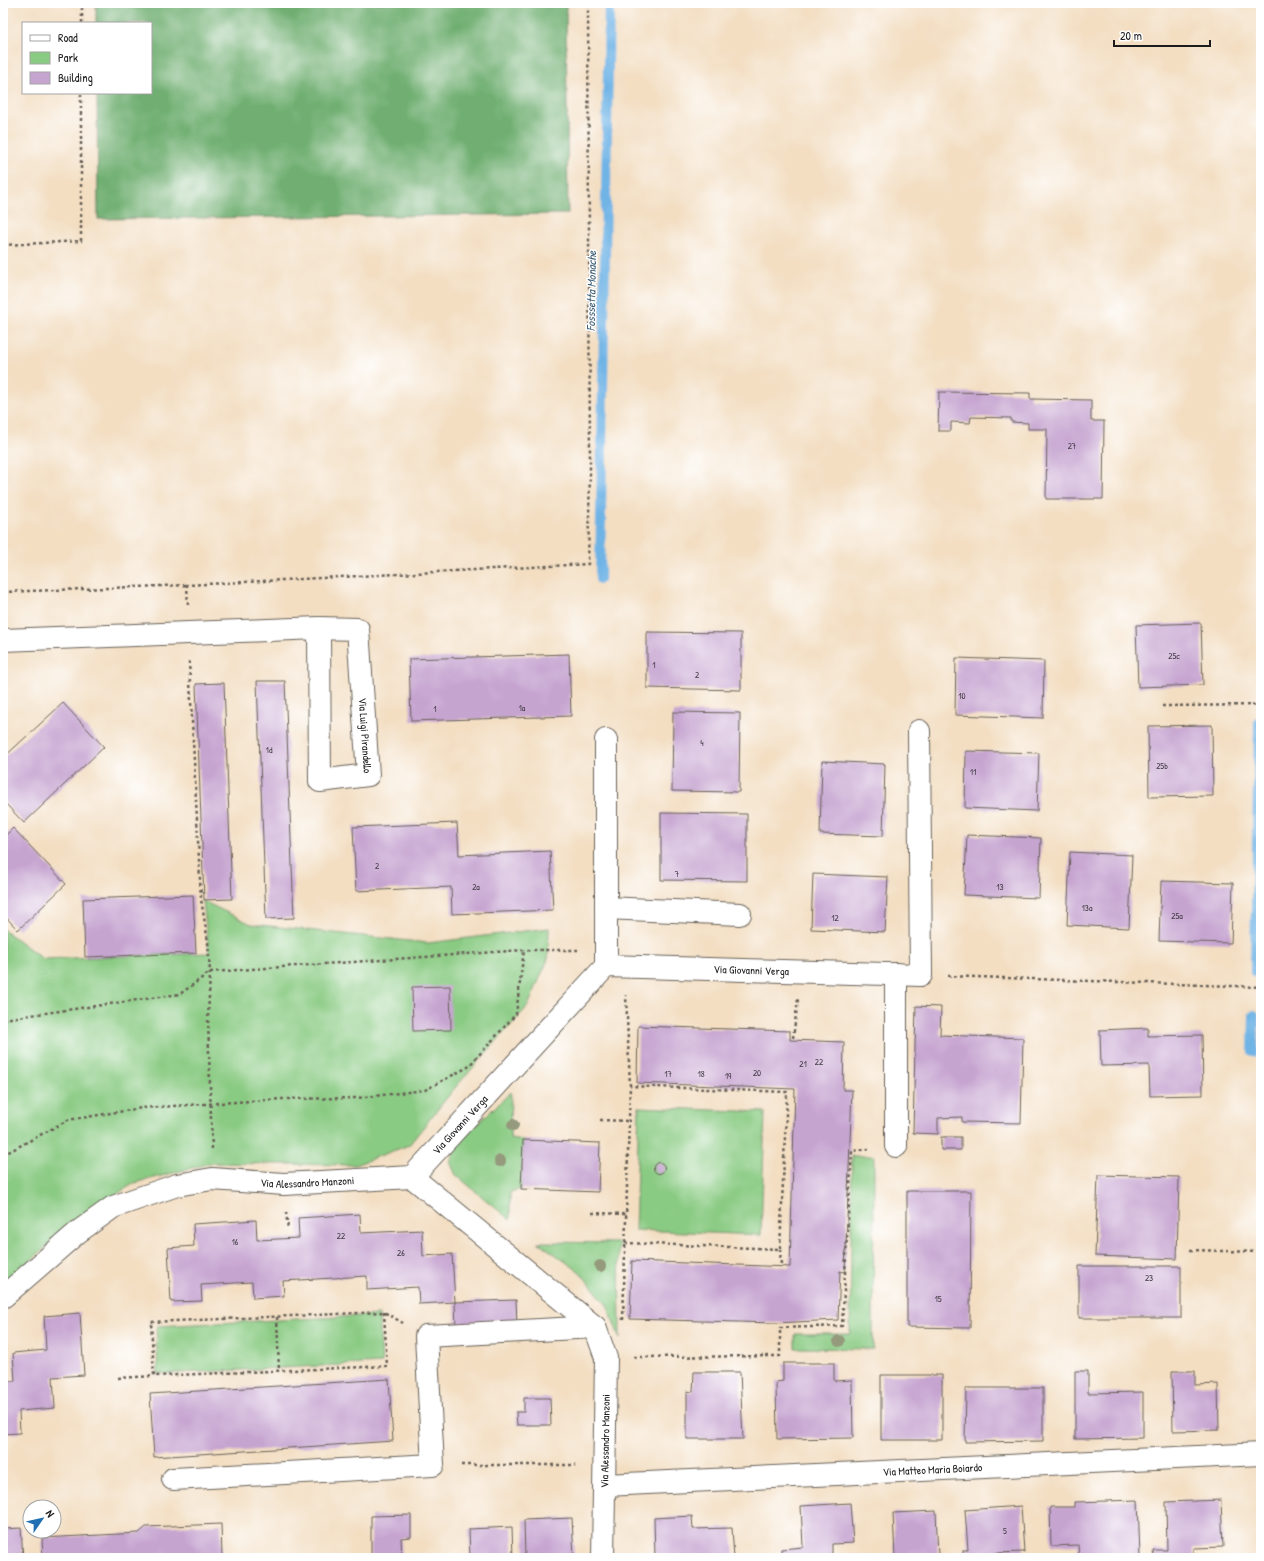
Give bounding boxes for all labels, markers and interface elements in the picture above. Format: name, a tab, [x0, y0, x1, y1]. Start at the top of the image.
legend	[22, 22, 152, 94]
scale bar	[1114, 22, 1210, 48]
text: 20 m	[1120, 27, 1142, 44]
text: Road	[58, 29, 78, 46]
text: Park	[58, 49, 78, 66]
text: Building	[58, 69, 93, 86]
water label: Fosssetta Monache	[582, 250, 600, 331]
house number: 27	[1068, 440, 1077, 452]
house number: 25c	[1168, 650, 1180, 662]
house number: 1	[652, 659, 656, 671]
house number: 2	[695, 669, 700, 681]
house number: 10	[958, 690, 966, 702]
street label: Via Luigi Pirandello	[356, 697, 375, 774]
house number: 1a	[519, 702, 526, 714]
house number: 1	[433, 703, 437, 715]
house number: 4	[700, 737, 704, 749]
house number: 1d	[266, 744, 273, 756]
house number: 25b	[1156, 760, 1168, 772]
house number: 11	[970, 766, 976, 778]
house number: 2	[375, 860, 380, 872]
house number: 7	[675, 868, 680, 880]
house number: 2a	[472, 881, 480, 893]
house number: 13	[996, 881, 1004, 893]
house number: 13a	[1082, 902, 1093, 914]
house number: 25a	[1171, 910, 1183, 922]
house number: 12	[831, 912, 840, 924]
street label: Via Giovanni Verga	[713, 962, 790, 978]
house number: 22	[815, 1056, 824, 1068]
house number: 21	[799, 1058, 807, 1070]
house number: 20	[753, 1067, 761, 1079]
house number: 17	[664, 1068, 672, 1080]
house number: 18	[697, 1068, 705, 1080]
house number: 19	[725, 1070, 732, 1082]
street label: Via Giovanni Verga	[429, 1092, 491, 1157]
street label: Via Alessandro Manzoni	[260, 1173, 355, 1191]
house number: 22	[337, 1230, 346, 1242]
house number: 16	[232, 1236, 239, 1248]
house number: 26	[397, 1247, 405, 1259]
house number: 23	[1145, 1272, 1153, 1284]
house number: 15	[934, 1293, 942, 1305]
street label: Via Alessandro Manzoni	[597, 1394, 613, 1488]
street label: Via Matteo Maria Boiardo	[883, 1460, 983, 1479]
north arrow	[22, 1499, 62, 1539]
text: N	[43, 1507, 58, 1520]
house number: 5	[1003, 1525, 1007, 1537]

